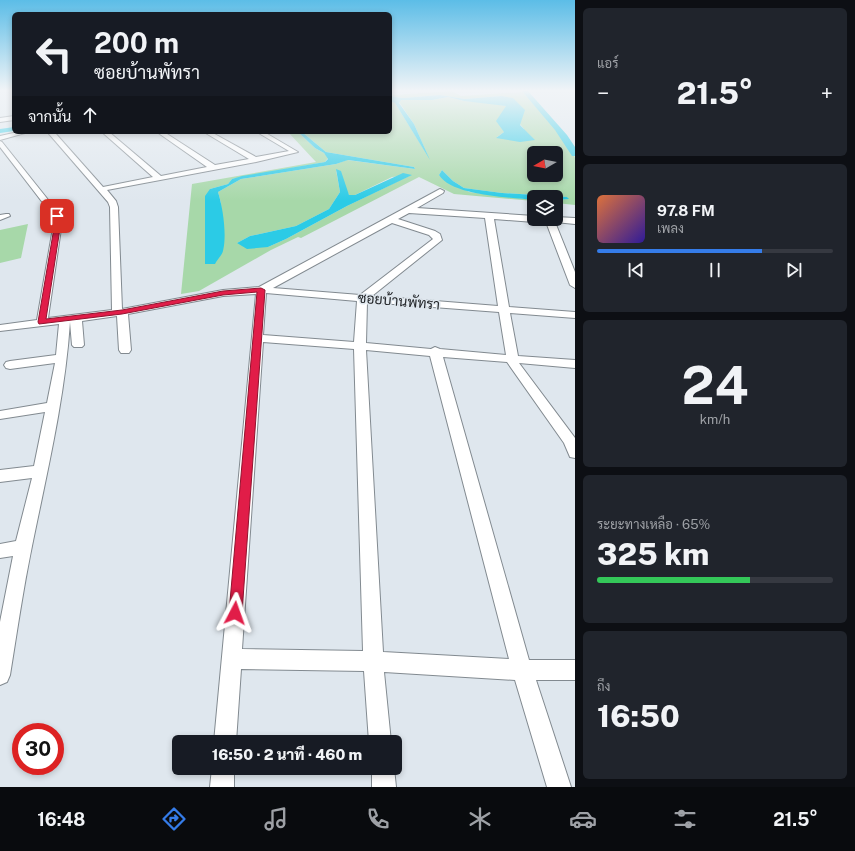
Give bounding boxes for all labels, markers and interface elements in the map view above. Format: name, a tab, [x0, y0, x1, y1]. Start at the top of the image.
text: 200 m	[94, 26, 179, 59]
icon: left	[28, 28, 80, 80]
text: แอร์	[597, 56, 618, 71]
text: ซอยบ้านพัทรา	[94, 62, 200, 83]
text: 21.5°	[677, 75, 753, 111]
text: −	[597, 80, 609, 106]
text: +	[821, 80, 833, 106]
icon: ahead	[79, 104, 101, 126]
text: จากนั้น	[28, 108, 71, 125]
north arrow	[527, 146, 563, 182]
map controls	[527, 146, 563, 226]
button: layers	[527, 190, 563, 226]
pin	[40, 199, 74, 233]
text: 97.8 FM	[657, 202, 715, 219]
icon: arrive	[46, 205, 68, 227]
text: เพลง	[657, 221, 684, 236]
icon: previous	[625, 259, 647, 281]
icon: pause	[704, 259, 726, 281]
icon: next	[783, 259, 805, 281]
street label: ซอยบ้านพัทรา	[357, 288, 441, 313]
text: 24	[681, 355, 749, 416]
text: km/h	[700, 412, 730, 427]
text: ระยะทางเหลือ · 65%	[597, 517, 710, 532]
text: 325 km	[597, 536, 709, 572]
position arrow	[214, 592, 256, 634]
text: ถึง	[597, 679, 610, 694]
text: 16:50	[597, 698, 680, 734]
speed limit sign: 30	[12, 723, 64, 775]
text: 16:50 · 2 นาที · 460 m	[212, 746, 362, 763]
icon: directions	[160, 805, 188, 833]
icon: music	[262, 805, 290, 833]
icon: phone	[364, 805, 392, 833]
icon: climate	[466, 805, 494, 833]
icon: car	[569, 805, 597, 833]
icon: filters	[671, 805, 699, 833]
text: 16:48	[37, 809, 85, 830]
text: 21.5°	[773, 809, 818, 830]

